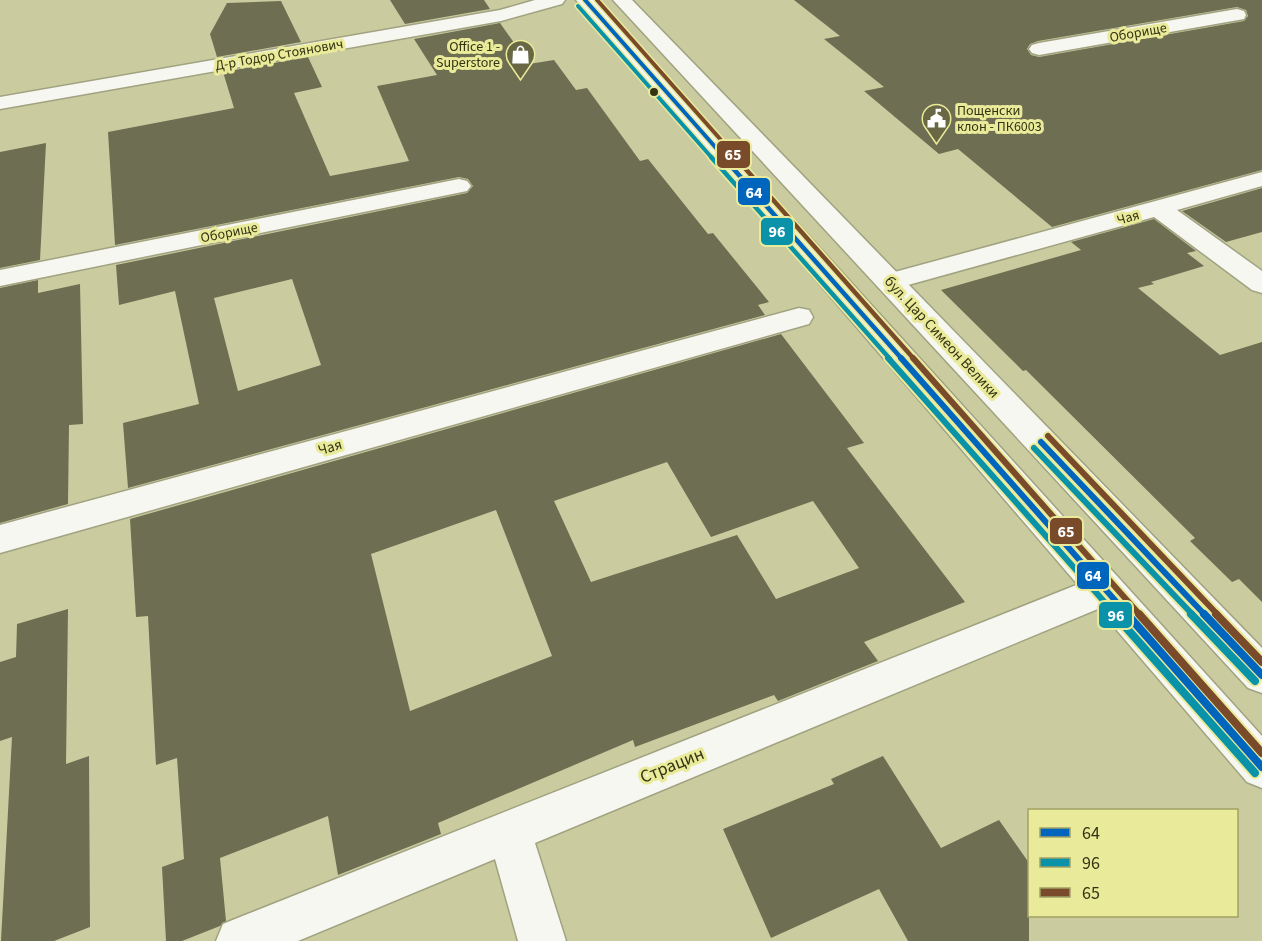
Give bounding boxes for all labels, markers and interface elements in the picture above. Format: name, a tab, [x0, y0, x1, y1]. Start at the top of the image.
street label: Оборище	[1108, 18, 1168, 48]
street label: Д-р Тодор Стоянович	[214, 34, 345, 76]
place label: Office 1 - Superstore	[436, 37, 500, 73]
shop icon: Office 1 - Superstore	[505, 38, 537, 80]
unlabelled marker	[648, 86, 660, 98]
place label: Пощенски клон - ПК6003	[957, 101, 1042, 137]
public building icon: Пощенски клон - ПК6003	[920, 102, 952, 144]
line badge: 65	[716, 140, 751, 169]
text: 65	[725, 144, 741, 166]
line badge: 64	[737, 177, 771, 206]
text: 64	[746, 182, 763, 204]
street label: Чая	[1115, 205, 1142, 231]
line badge: 96	[760, 217, 794, 246]
street label: Оборище	[199, 218, 260, 248]
text: 96	[769, 221, 785, 243]
street label: бул. Цар Симеон Велики	[879, 272, 1004, 403]
street label: Чая	[316, 434, 345, 461]
line badge: 65	[1049, 517, 1083, 545]
text: 65	[1058, 521, 1074, 543]
line badge: 64	[1076, 561, 1110, 590]
text: 64	[1085, 565, 1102, 587]
line badge: 96	[1098, 601, 1133, 629]
text: 96	[1108, 605, 1124, 627]
street label: Страцин	[636, 741, 708, 790]
legend	[1028, 809, 1238, 917]
text: 64	[1082, 821, 1100, 846]
text: 96	[1082, 851, 1100, 876]
text: 65	[1082, 881, 1100, 906]

